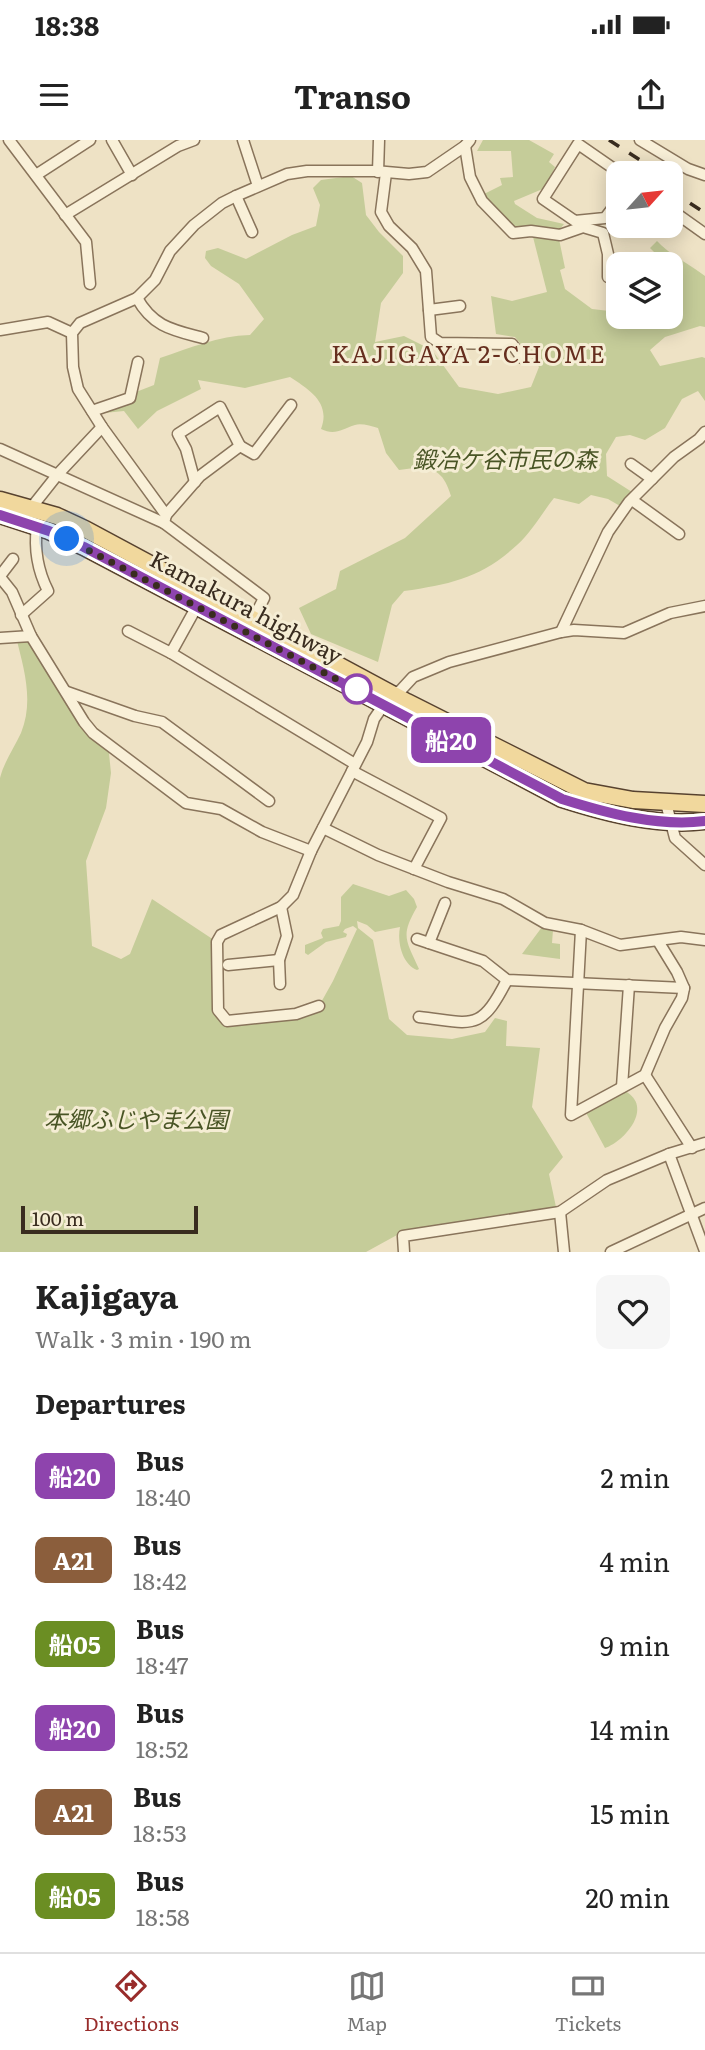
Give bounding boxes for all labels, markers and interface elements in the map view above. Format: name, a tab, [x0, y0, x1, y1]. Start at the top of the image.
text: 18:38	[35, 5, 99, 44]
text: Transo	[294, 71, 411, 119]
icon: menu	[35, 76, 73, 114]
icon: share	[632, 76, 670, 114]
north arrow	[606, 161, 682, 238]
map controls	[606, 161, 683, 329]
button: layers	[606, 252, 683, 329]
district label: KAJIGAYA 2-CHOME	[331, 335, 607, 370]
park label: 鍛冶ケ谷市民の森	[413, 441, 599, 475]
your location	[49, 521, 84, 556]
street label: Kamakura highway	[145, 541, 350, 672]
unlabelled marker	[342, 674, 372, 704]
line badge: 船20	[411, 717, 491, 763]
text: 船20	[425, 722, 477, 757]
park label: 本郷ふじやま公園	[44, 1101, 231, 1135]
scale bar	[21, 1203, 198, 1235]
text: 100 m	[32, 1204, 84, 1232]
text: Kajigaya	[35, 1270, 178, 1319]
button: heart	[596, 1275, 670, 1349]
text: Walk · 3 min · 190 m	[35, 1321, 251, 1355]
text: Departures	[35, 1383, 186, 1422]
text: Bus	[136, 1440, 184, 1479]
text: 2 min	[601, 1457, 670, 1496]
text: 船20	[49, 1458, 101, 1493]
text: 18:40	[136, 1479, 191, 1513]
text: Bus	[133, 1524, 181, 1563]
text: 4 min	[599, 1541, 670, 1580]
text: A21	[53, 1542, 94, 1577]
text: 18:42	[133, 1563, 187, 1597]
text: Bus	[136, 1608, 184, 1647]
text: 9 min	[600, 1625, 670, 1664]
text: 船05	[49, 1626, 101, 1661]
text: 18:47	[136, 1647, 189, 1681]
text: Bus	[136, 1692, 184, 1731]
text: 14 min	[590, 1709, 670, 1748]
text: 船20	[49, 1710, 101, 1745]
text: 18:52	[136, 1731, 188, 1765]
text: Bus	[133, 1776, 181, 1815]
text: 15 min	[590, 1793, 670, 1832]
text: A21	[53, 1794, 94, 1829]
text: 18:53	[133, 1815, 187, 1849]
text: Bus	[136, 1860, 184, 1899]
text: 20 min	[585, 1877, 670, 1916]
text: 船05	[49, 1878, 101, 1913]
text: 18:58	[136, 1899, 190, 1933]
tab: Directions	[84, 1967, 179, 2037]
tab: Map	[347, 1967, 387, 2037]
tab: Tickets	[555, 1967, 621, 2037]

